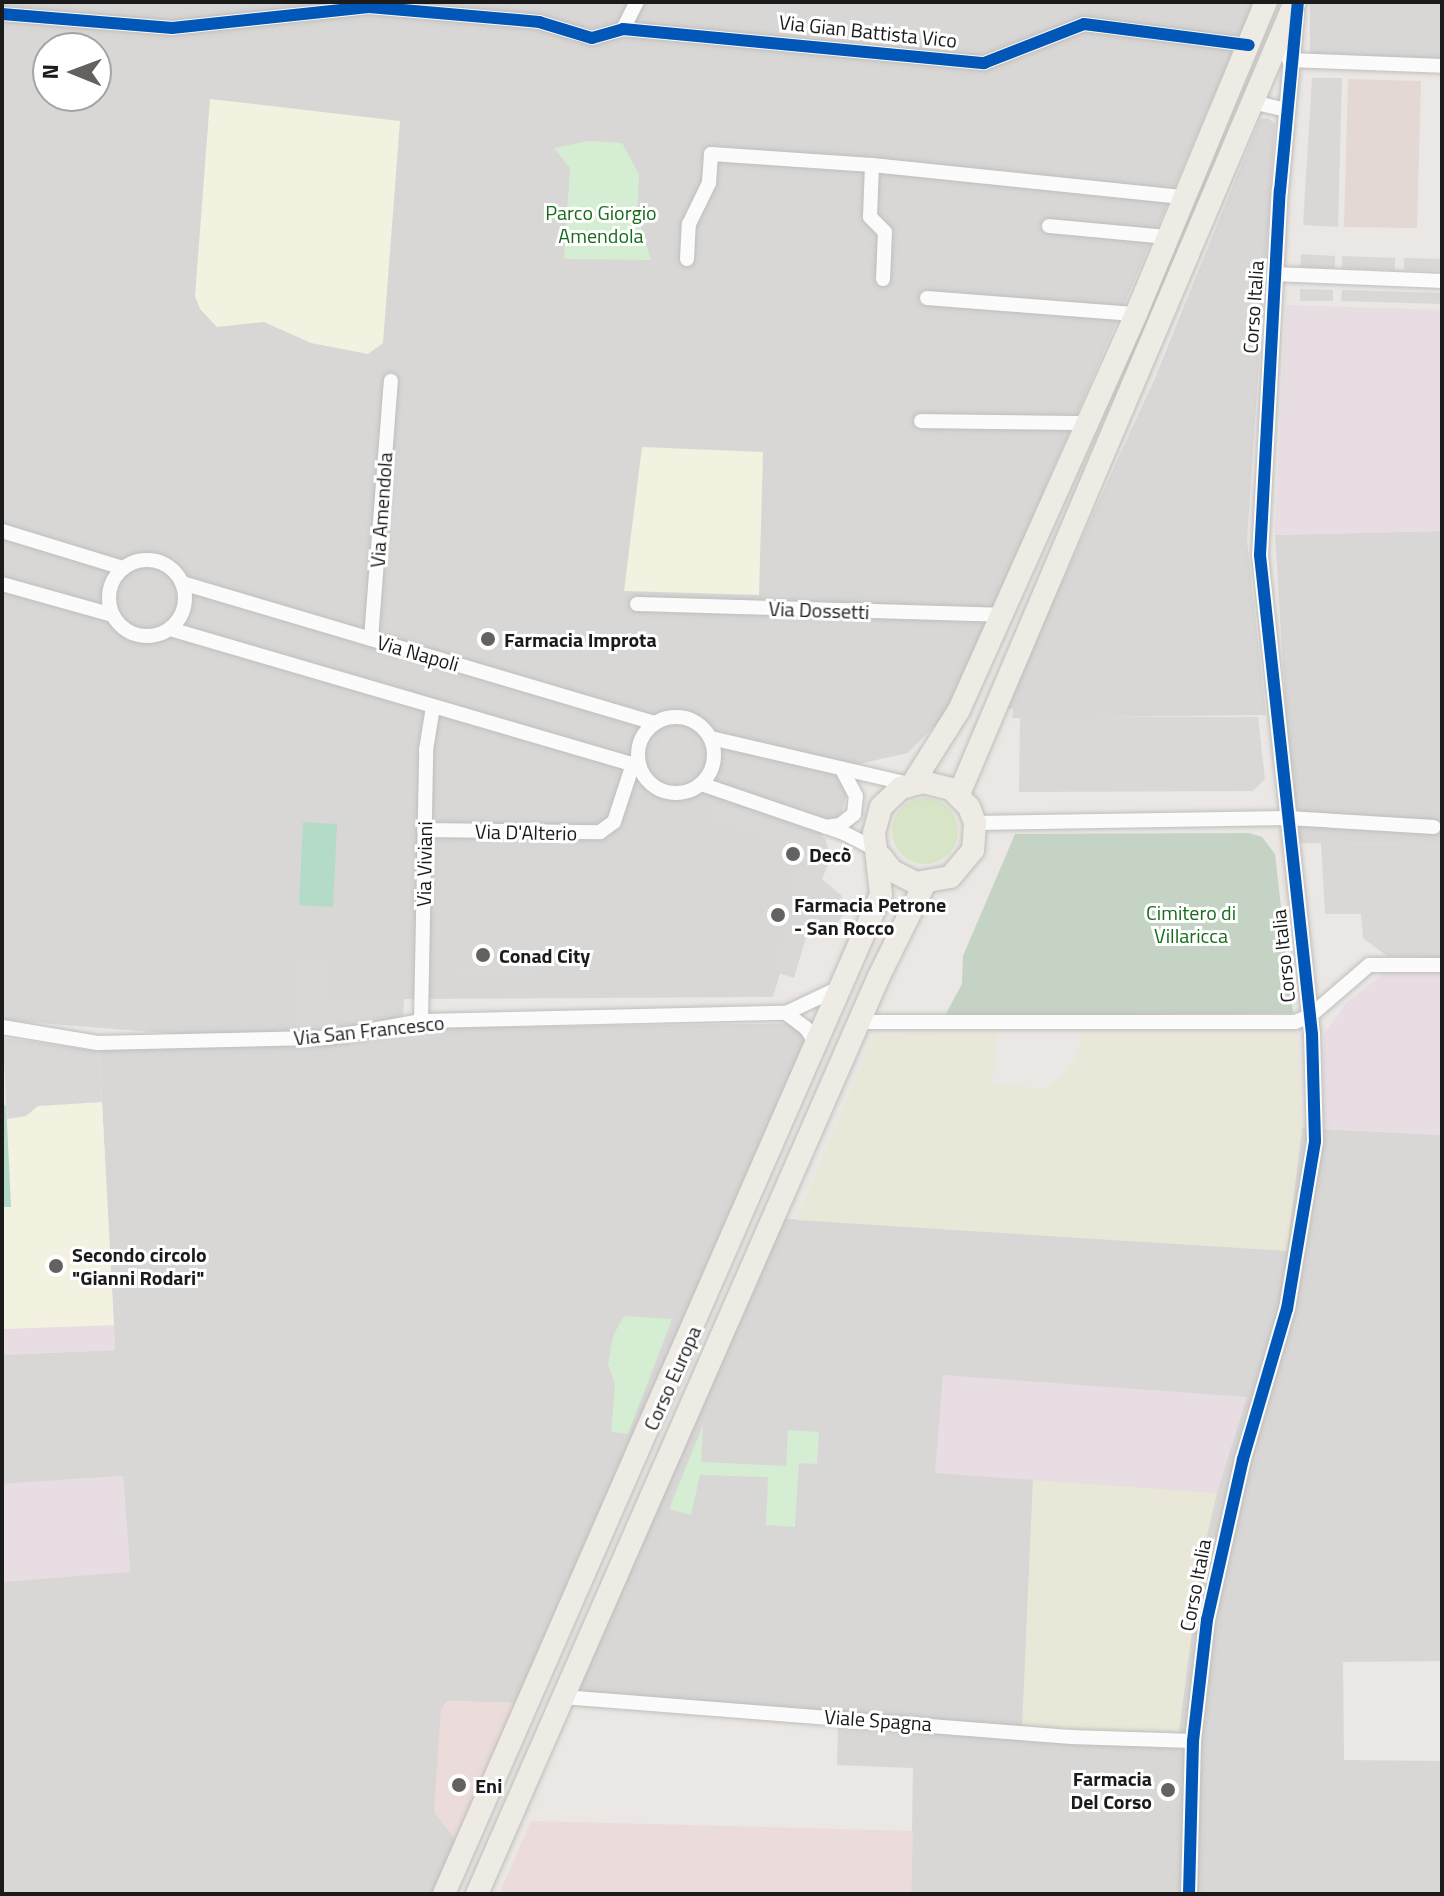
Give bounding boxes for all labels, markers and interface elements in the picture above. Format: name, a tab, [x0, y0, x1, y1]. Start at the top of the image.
street label: Via Gian Battista Vico	[778, 10, 958, 52]
north arrow	[32, 32, 112, 112]
text: N	[33, 64, 67, 80]
park label: Parco Giorgio Amendola	[545, 200, 657, 247]
street label: Corso Italia	[1238, 260, 1268, 354]
street label: Via Amendola	[365, 451, 397, 569]
street label: Via Dossetti	[768, 596, 870, 624]
place label: Farmacia Improta	[504, 627, 657, 651]
street label: Via Napoli	[374, 630, 462, 676]
marker: Farmacia Improta	[479, 630, 497, 648]
street label: Via D'Alterio	[475, 819, 577, 845]
street label: Via Viviani	[411, 821, 437, 907]
place label: Decò	[809, 842, 851, 866]
marker: Decò	[784, 845, 802, 863]
place label: Farmacia Petrone - San Rocco	[794, 892, 946, 939]
park label: Cimitero di Villaricca	[1146, 900, 1236, 947]
marker: Farmacia Petrone - San Rocco	[769, 906, 787, 924]
street label: Corso Italia	[1266, 908, 1300, 1004]
place label: Conad City	[499, 943, 590, 967]
marker: Conad City	[474, 946, 492, 964]
street label: Via San Francesco	[292, 1010, 446, 1050]
place label: Secondo circolo "Gianni Rodari"	[72, 1242, 207, 1289]
marker: Secondo circolo "Gianni Rodari"	[47, 1257, 65, 1275]
street label: Corso Europa	[638, 1322, 706, 1434]
street label: Corso Italia	[1174, 1537, 1216, 1633]
street label: Viale Spagna	[823, 1704, 933, 1736]
place label: Farmacia Del Corso	[1070, 1766, 1152, 1813]
place label: Eni	[475, 1773, 502, 1797]
marker: Eni	[450, 1776, 468, 1794]
marker: Farmacia Del Corso	[1159, 1781, 1177, 1799]

